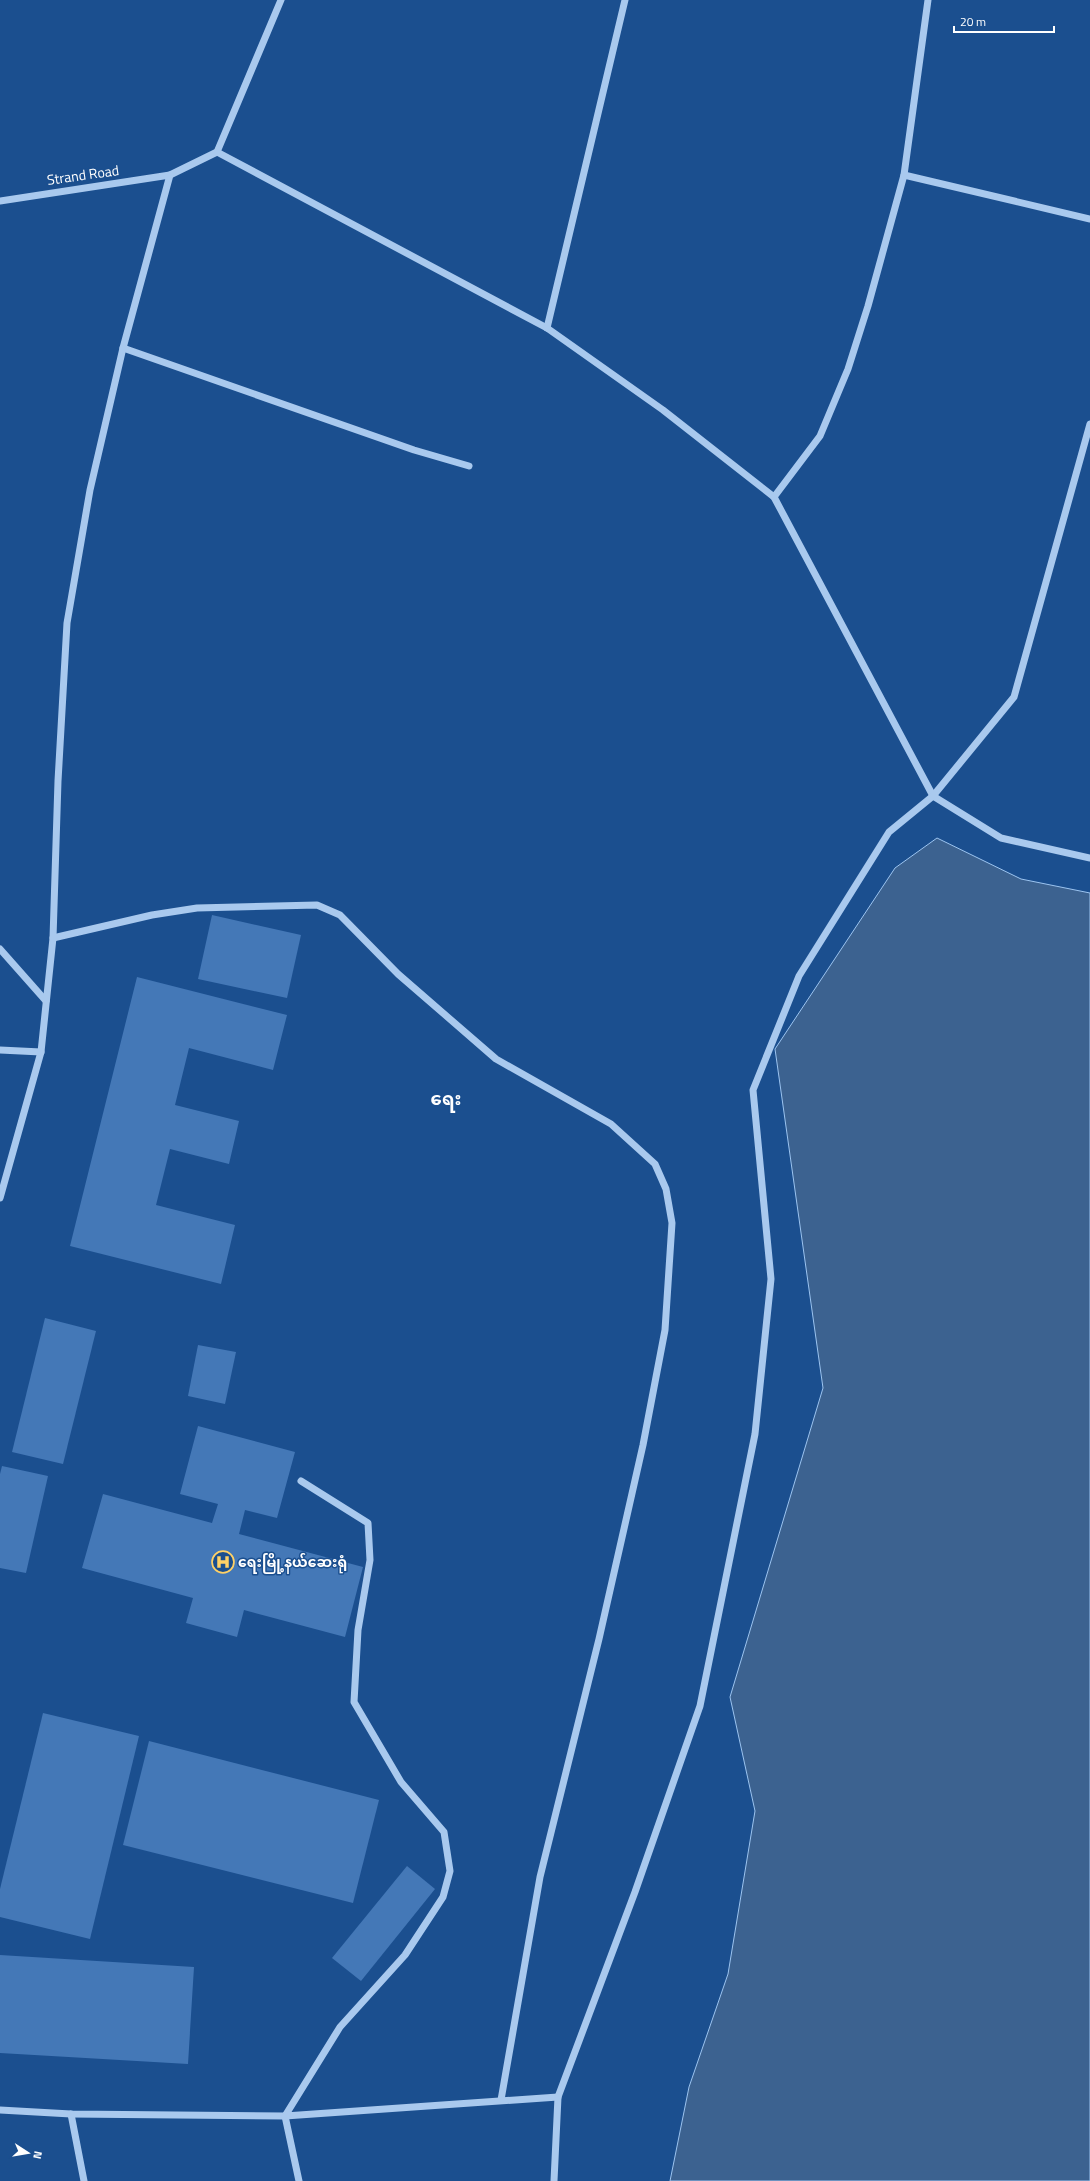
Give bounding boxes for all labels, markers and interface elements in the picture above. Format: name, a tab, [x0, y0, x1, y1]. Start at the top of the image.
scale bar	[954, 8, 1054, 34]
text: 20 m	[960, 12, 986, 31]
street label: Strand Road	[46, 159, 120, 190]
district label: ရေး	[431, 1085, 461, 1113]
hospital icon: ရေးမြို့နယ်ဆေးရုံ	[210, 1549, 236, 1575]
place label: ရေးမြို့နယ်ဆေးရုံ	[238, 1551, 347, 1574]
north arrow	[8, 2133, 48, 2173]
text: N	[29, 2150, 46, 2160]

